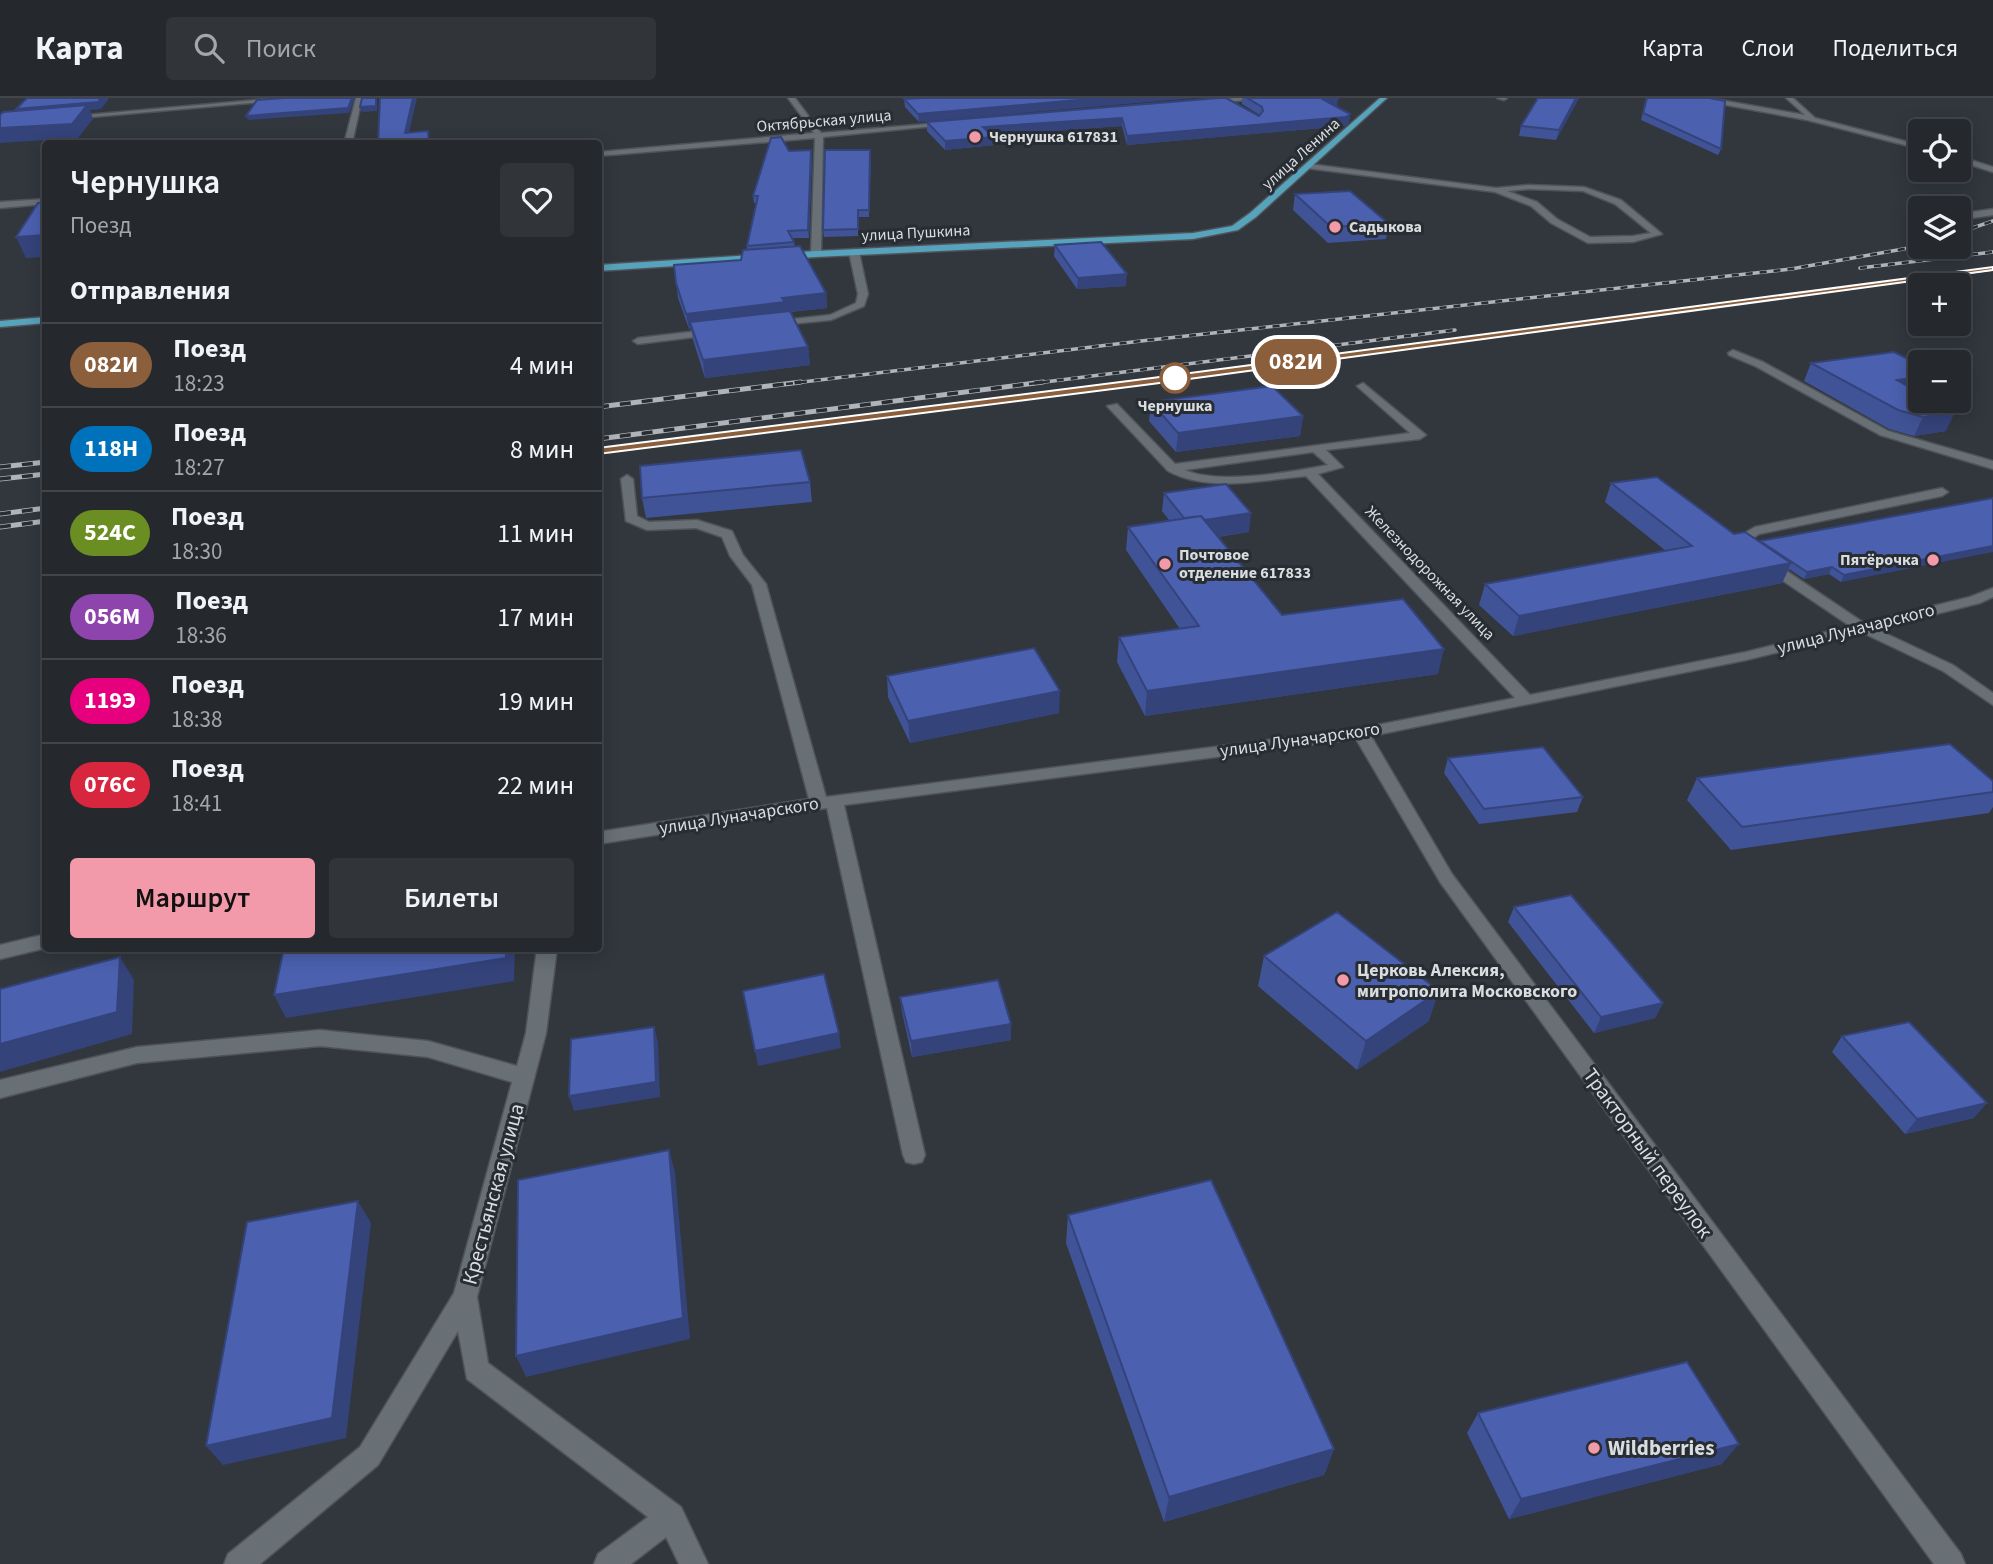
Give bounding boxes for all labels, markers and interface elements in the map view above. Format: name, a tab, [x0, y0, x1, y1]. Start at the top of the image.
search box	[166, 17, 656, 80]
text: Карта	[35, 25, 124, 72]
icon: search	[190, 29, 228, 67]
text: Поиск	[246, 30, 316, 67]
text: Карта	[1642, 31, 1704, 66]
text: Слои	[1742, 31, 1795, 66]
text: Поделиться	[1833, 31, 1958, 66]
street label: Октябрьская улица	[756, 104, 892, 138]
street label: улица Ленина	[1257, 113, 1345, 195]
map controls	[1908, 119, 1971, 413]
button: locate	[1908, 119, 1971, 182]
place label: Чернушка 617831	[989, 126, 1118, 148]
marker: Чернушка 617831	[967, 129, 983, 145]
text: Чернушка	[70, 159, 220, 206]
button: heart	[500, 163, 574, 237]
button: layers	[1908, 196, 1971, 259]
text: Поезд	[70, 209, 131, 242]
place label: Садыкова	[1349, 216, 1422, 238]
street label: улица Пушкина	[861, 219, 971, 247]
marker: Садыкова	[1327, 219, 1343, 235]
text: Отправления	[70, 272, 230, 309]
button: +	[1908, 273, 1971, 336]
text: Поезд	[173, 330, 246, 367]
line badge: 082И	[1247, 339, 1345, 385]
text: 082И	[1269, 344, 1323, 379]
text: 082И	[84, 347, 138, 382]
text: 4 мин	[510, 347, 574, 384]
button: −	[1908, 350, 1971, 413]
marker: Чернушка	[1160, 363, 1190, 393]
text: 18:23	[173, 367, 225, 400]
place label: Чернушка	[1137, 395, 1213, 417]
text: Поезд	[173, 414, 246, 451]
text: 118Н	[84, 431, 138, 466]
text: 8 мин	[510, 431, 574, 468]
text: 18:27	[173, 451, 225, 484]
text: Поезд	[171, 498, 244, 535]
street label: Железнодорожная улица	[1360, 501, 1500, 645]
text: 524С	[84, 515, 136, 550]
text: 11 мин	[497, 515, 574, 552]
text: 18:30	[171, 535, 222, 568]
place label: Почтовое отделение 617833	[1179, 544, 1311, 584]
place label: Пятёрочка	[1840, 549, 1919, 571]
marker: Пятёрочка	[1925, 552, 1941, 568]
marker: Почтовое отделение 617833	[1157, 556, 1173, 572]
text: Поезд	[175, 582, 248, 619]
street label: улица Луначарского	[1775, 597, 1937, 661]
text: 056М	[84, 599, 140, 634]
text: 17 мин	[497, 599, 574, 636]
text: 18:36	[175, 619, 227, 652]
text: Поезд	[171, 666, 244, 703]
text: 119Э	[84, 683, 136, 718]
text: 19 мин	[497, 683, 574, 720]
text: 18:38	[171, 703, 222, 736]
street label: улица Луначарского	[1219, 716, 1381, 764]
text: Поезд	[171, 750, 244, 787]
text: 076С	[84, 767, 136, 802]
text: 22 мин	[497, 767, 574, 804]
text: 18:41	[171, 787, 222, 820]
street label: улица Луначарского	[658, 791, 820, 841]
button: Маршрут	[70, 858, 315, 938]
button: Билеты	[329, 858, 574, 938]
place label: Церковь Алексия, митрополита Московского	[1357, 958, 1577, 1004]
marker: Церковь Алексия, митрополита Московского	[1335, 972, 1351, 988]
street label: Тракторный переулок	[1576, 1062, 1720, 1245]
street label: Крестьянская улица	[454, 1100, 532, 1288]
place label: Wildberries	[1608, 1433, 1715, 1463]
marker: Wildberries	[1586, 1440, 1602, 1456]

